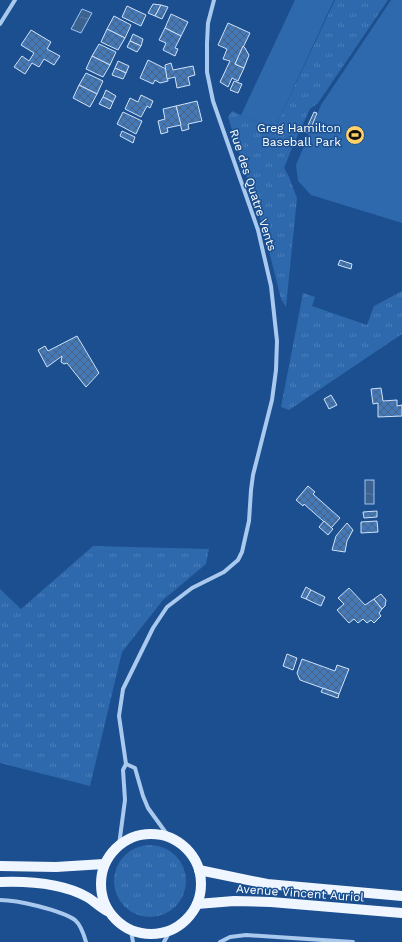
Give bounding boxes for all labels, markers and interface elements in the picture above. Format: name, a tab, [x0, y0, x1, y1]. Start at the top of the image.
place label: Greg Hamilton Baseball Park	[257, 121, 341, 149]
sports icon: Greg Hamilton Baseball Park	[344, 124, 366, 146]
street label: Rue des Quatre Vents	[227, 127, 279, 253]
street label: Avenue Vincent Auriol	[235, 882, 365, 904]

